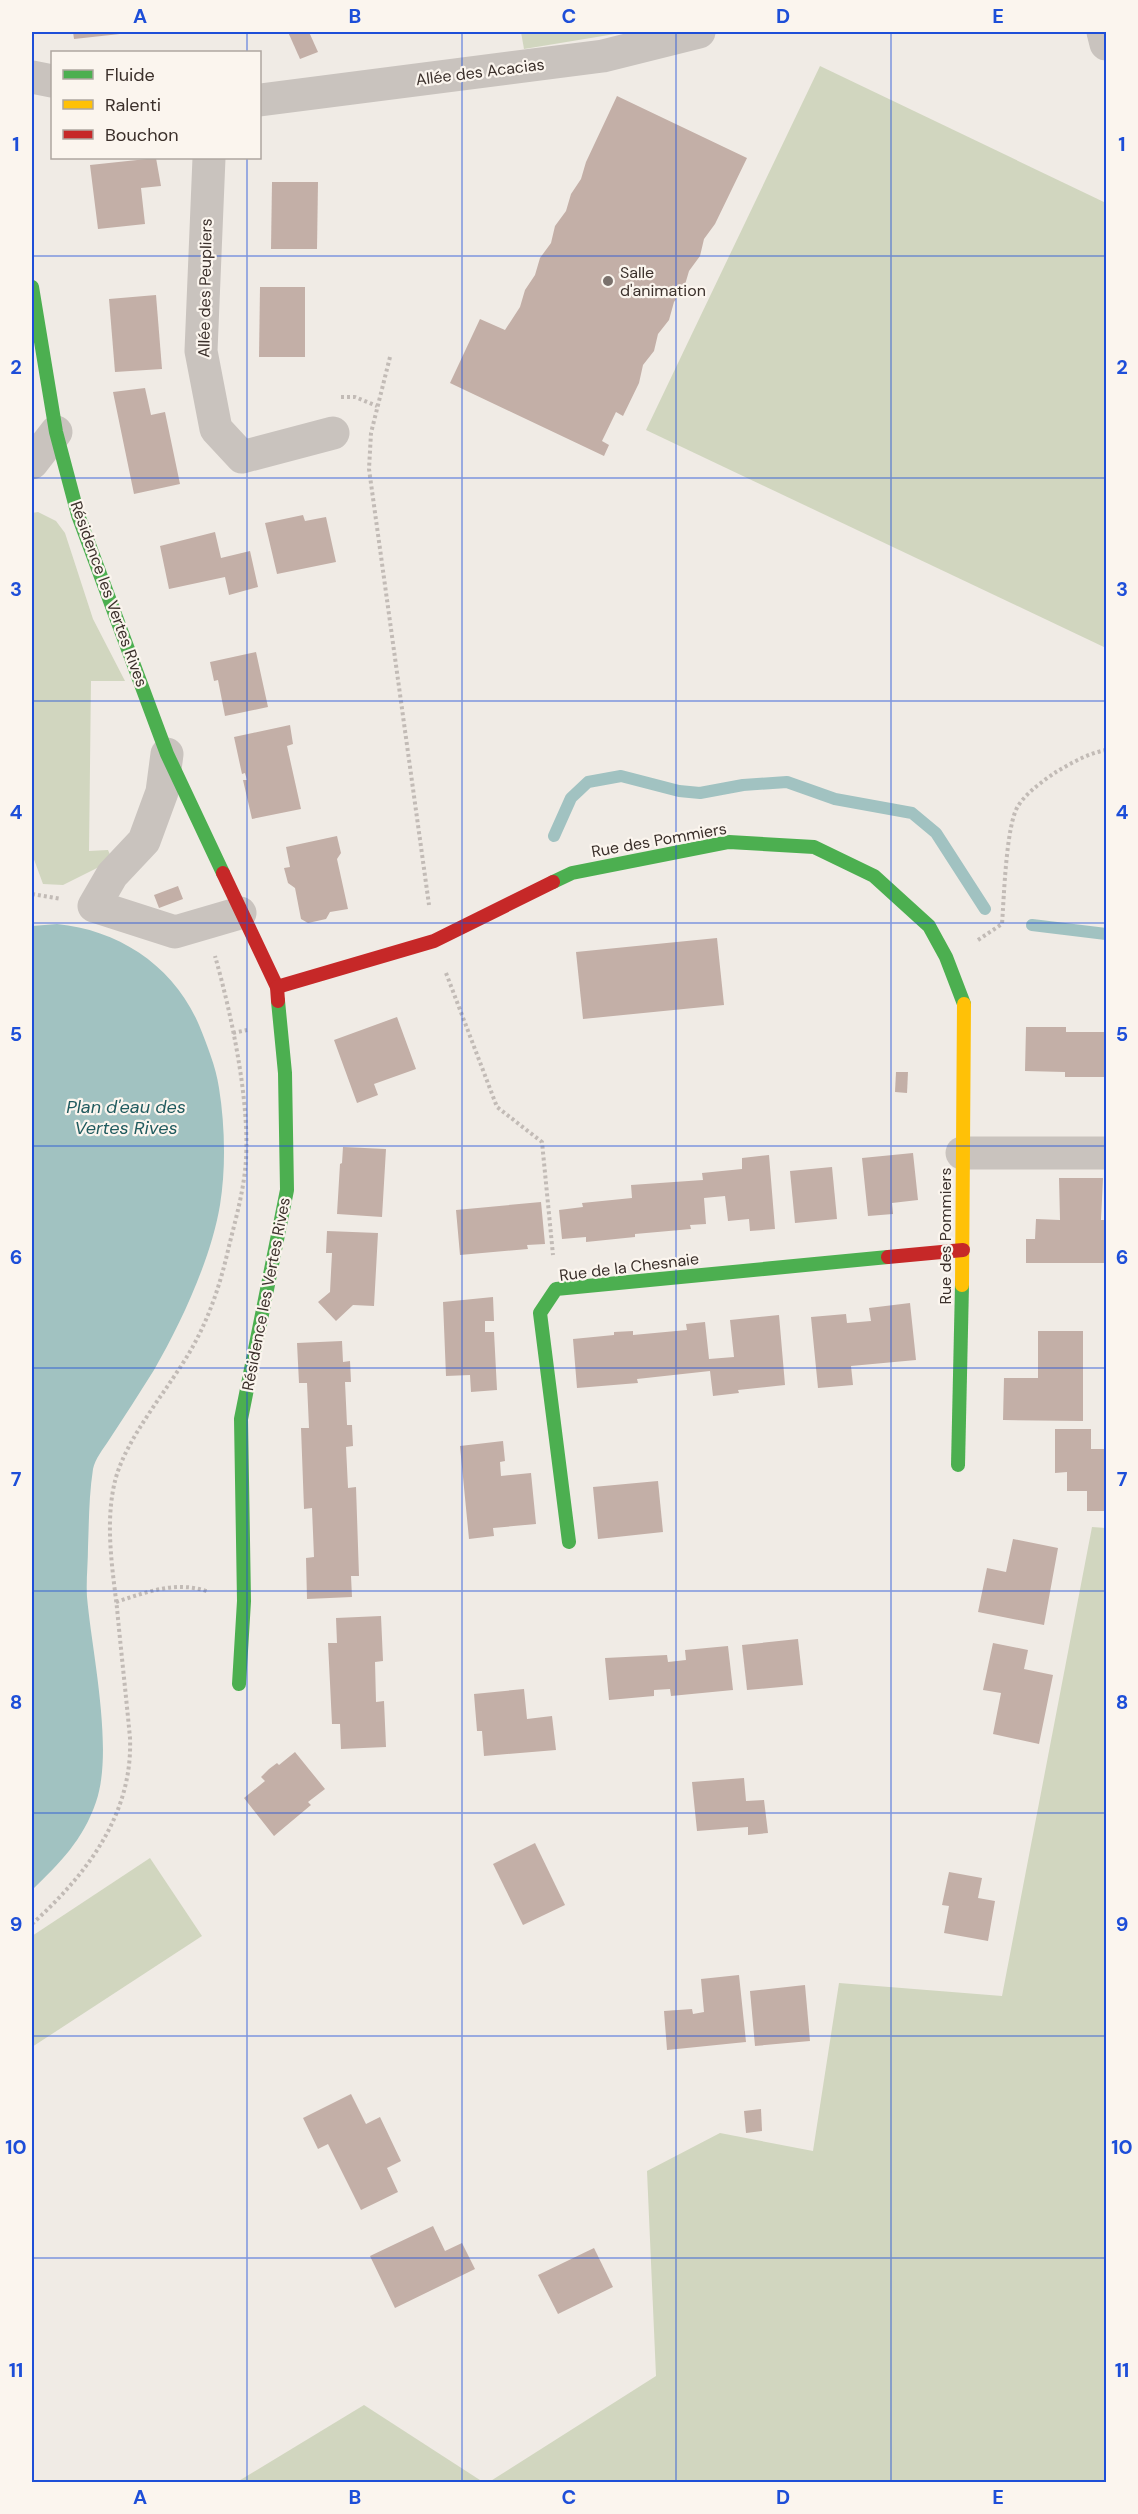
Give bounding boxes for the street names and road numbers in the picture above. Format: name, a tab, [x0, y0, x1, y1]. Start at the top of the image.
street label: Allée des Acacias	[415, 54, 545, 90]
street label: Allée des Peupliers	[193, 218, 217, 358]
street label: Résidence les Vertes Rives	[66, 498, 152, 690]
street label: Rue des Pommiers	[590, 818, 728, 862]
street label: Rue des Pommiers	[935, 1167, 956, 1305]
street label: Résidence les Vertes Rives	[237, 1196, 295, 1392]
street label: Rue de la Chesnaie	[558, 1248, 700, 1286]

